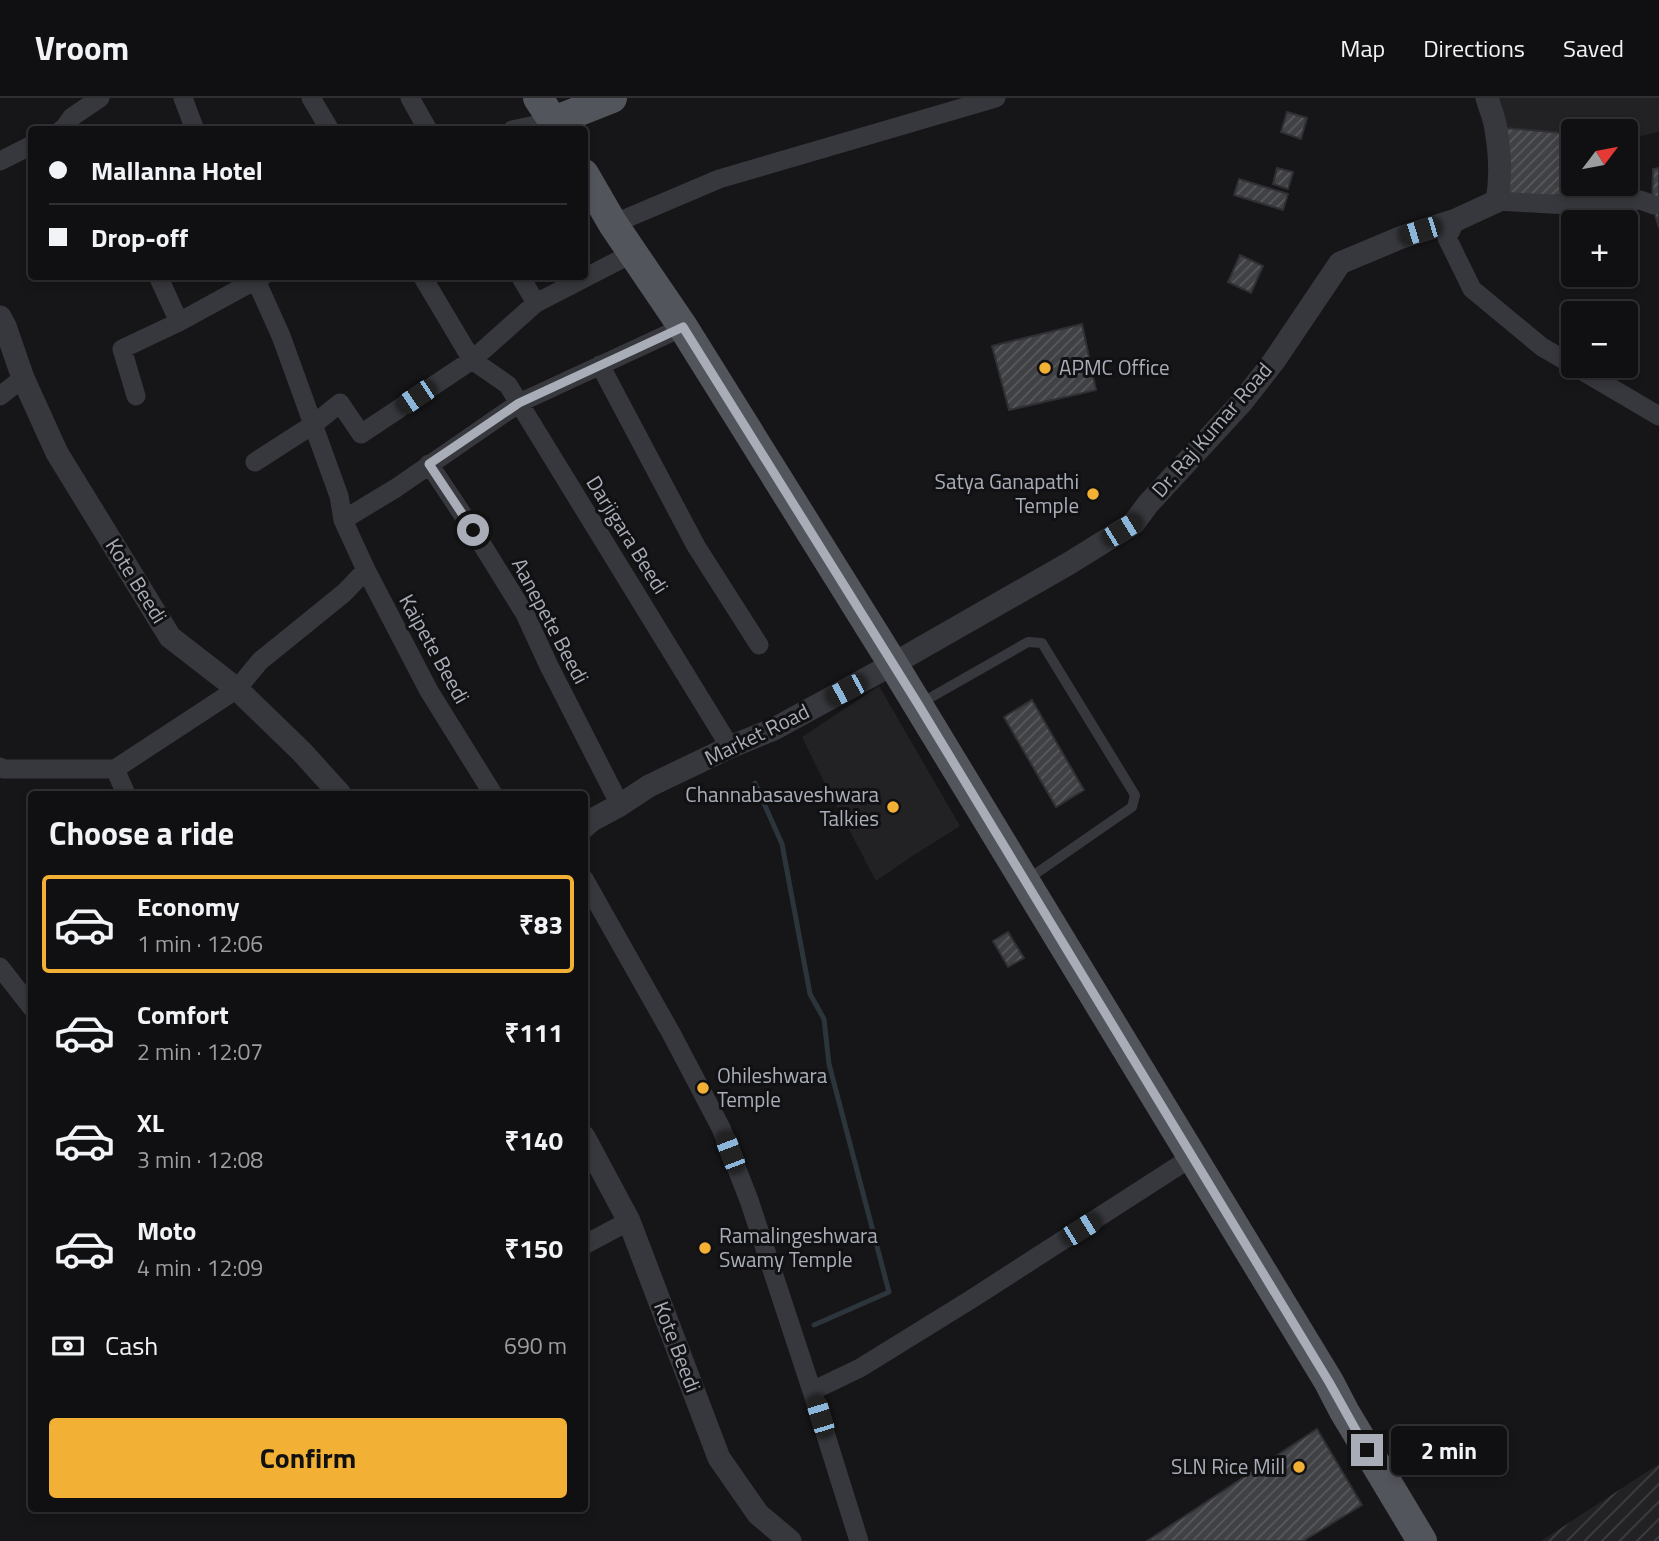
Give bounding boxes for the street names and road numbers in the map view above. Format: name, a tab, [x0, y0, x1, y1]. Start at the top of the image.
street label: Dr. Raj Kumar Road	[1143, 355, 1279, 504]
street label: Darjigara Beedi	[579, 469, 677, 600]
street label: Kote Beedi	[98, 532, 176, 629]
street label: Aanepete Beedi	[504, 552, 598, 689]
street label: Kaipete Beedi	[392, 588, 478, 709]
street label: Market Road	[699, 695, 814, 773]
street label: Kote Beedi	[646, 1297, 710, 1397]

